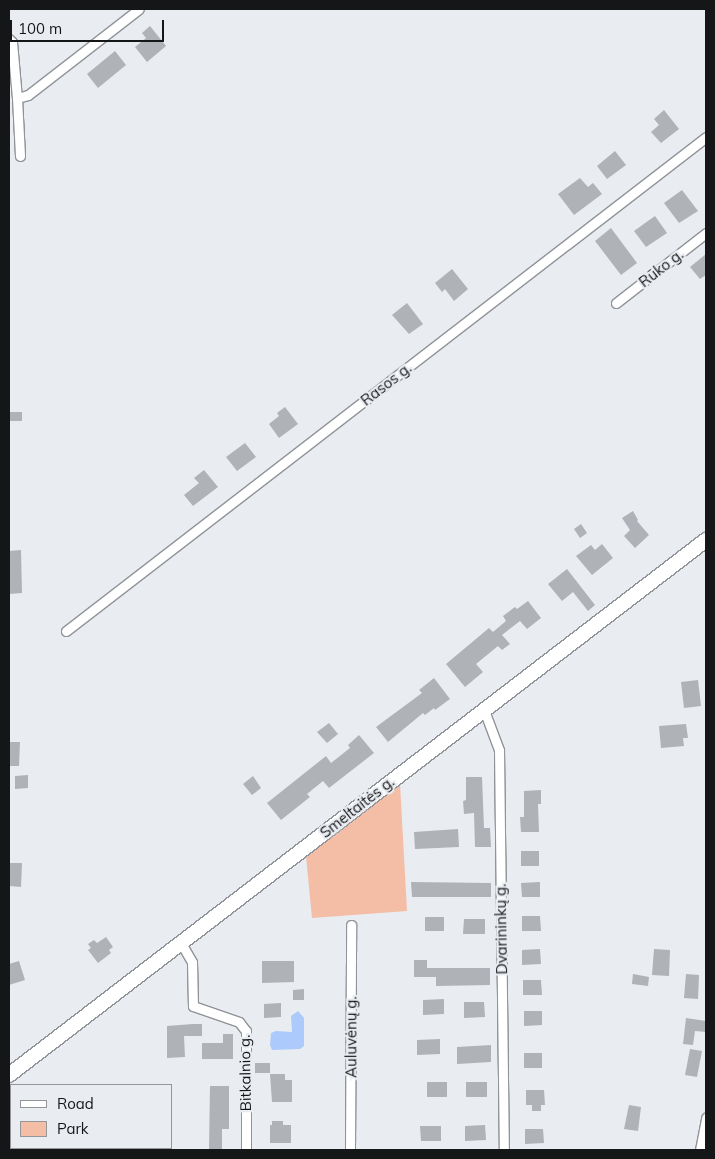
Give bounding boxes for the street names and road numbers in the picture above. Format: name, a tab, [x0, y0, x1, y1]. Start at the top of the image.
street label: Rūko g.	[635, 245, 687, 291]
street label: Rasos g.	[357, 359, 415, 409]
street label: Smeltaitės g.	[316, 772, 398, 842]
street label: Dvarininkų g.	[491, 883, 511, 975]
street label: Auluvėnų g.	[342, 996, 360, 1078]
street label: Bitkalnio g.	[235, 1035, 255, 1111]

